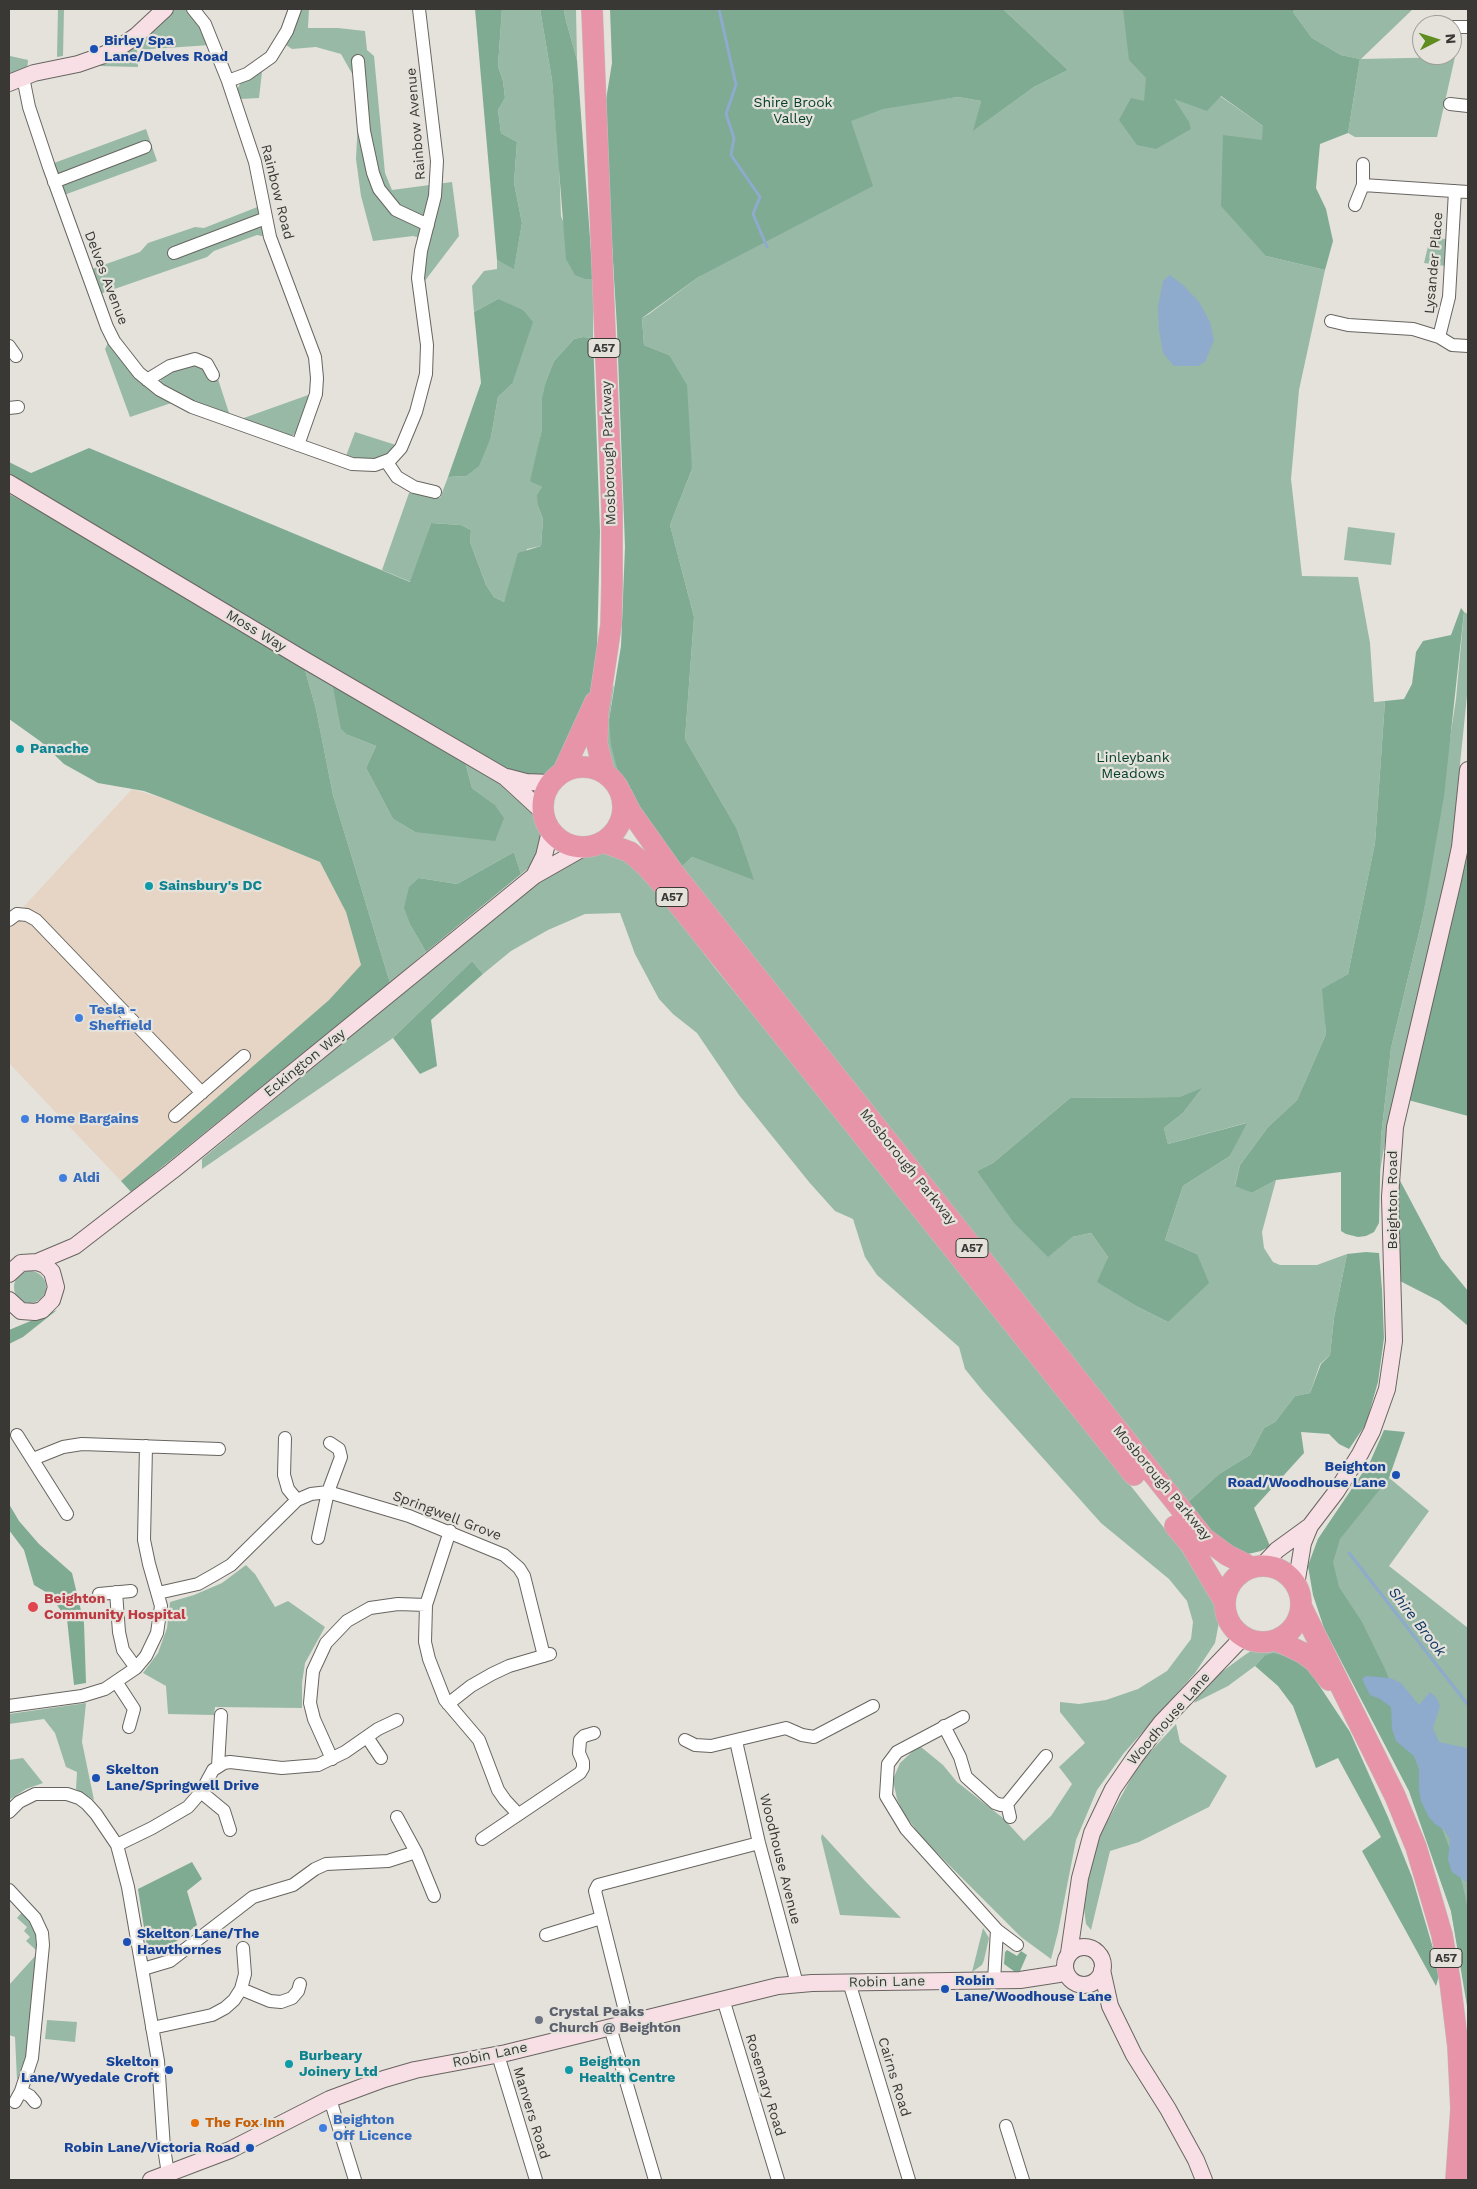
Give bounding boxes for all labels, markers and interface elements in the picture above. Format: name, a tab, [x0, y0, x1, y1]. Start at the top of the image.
north arrow	[1412, 15, 1462, 65]
place label: Birley Spa Lane/Delves Road	[104, 33, 228, 65]
text: N	[1443, 33, 1459, 45]
marker: Birley Spa Lane/Delves Road	[88, 43, 100, 55]
street label: Rainbow Avenue	[403, 67, 429, 181]
park label: Shire Brook Valley	[753, 95, 833, 128]
street label: Rainbow Road	[257, 143, 297, 241]
street label: Lysander Place	[1421, 211, 1447, 315]
street label: Delves Avenue	[80, 229, 132, 327]
road number: A57	[588, 338, 620, 358]
street label: Mosborough Parkway	[598, 380, 620, 526]
street label: Moss Way	[223, 606, 289, 656]
place label: Panache	[30, 741, 89, 757]
marker: Panache	[14, 743, 26, 755]
park label: Linleybank Meadows	[1096, 750, 1170, 782]
place label: Sainsbury's DC	[159, 878, 262, 894]
marker: Sainsbury's DC	[143, 880, 155, 892]
road number: A57	[656, 888, 688, 906]
place label: Tesla - Sheffield	[89, 1002, 152, 1034]
marker: Tesla - Sheffield	[73, 1012, 85, 1024]
street label: Eckington Way	[261, 1025, 349, 1101]
street label: Mosborough Parkway	[856, 1106, 960, 1228]
place label: Home Bargains	[35, 1111, 139, 1127]
marker: Home Bargains	[19, 1113, 31, 1125]
street label: Beighton Road	[1385, 1151, 1401, 1249]
place label: Aldi	[73, 1170, 100, 1186]
marker: Aldi	[57, 1172, 69, 1184]
road number: A57	[956, 1238, 988, 1258]
street label: Mosborough Parkway	[1109, 1422, 1215, 1544]
place label: Beighton Road/Woodhouse Lane	[1227, 1459, 1386, 1491]
marker: Beighton Road/Woodhouse Lane	[1390, 1469, 1402, 1481]
street label: Springwell Grove	[390, 1487, 504, 1545]
water label: Shire Brook	[1384, 1584, 1450, 1660]
place label: Beighton Community Hospital	[44, 1591, 186, 1624]
marker: Beighton Community Hospital	[26, 1600, 40, 1614]
street label: Woodhouse Lane	[1124, 1669, 1214, 1769]
place label: Skelton Lane/Springwell Drive	[106, 1762, 259, 1794]
marker: Skelton Lane/Springwell Drive	[90, 1772, 102, 1784]
street label: Woodhouse Avenue	[756, 1792, 804, 1926]
place label: Skelton Lane/The Hawthornes	[137, 1926, 259, 1958]
marker: Skelton Lane/The Hawthornes	[121, 1936, 133, 1948]
road number: A57	[1430, 1949, 1462, 1968]
street label: Robin Lane	[849, 1973, 925, 1991]
place label: Robin Lane/Woodhouse Lane	[955, 1973, 1112, 2005]
marker: Robin Lane/Woodhouse Lane	[939, 1983, 951, 1995]
place label: Crystal Peaks Church @ Beighton	[549, 2004, 681, 2036]
marker: Crystal Peaks Church @ Beighton	[533, 2014, 545, 2026]
street label: Rosemary Road	[741, 2032, 789, 2138]
street label: Cairns Road	[874, 2035, 914, 2119]
street label: Robin Lane	[451, 2039, 529, 2071]
place label: Burbeary Joinery Ltd	[299, 2048, 378, 2080]
place label: Skelton Lane/Wyedale Croft	[21, 2054, 159, 2086]
place label: Beighton Health Centre	[579, 2054, 675, 2086]
marker: Burbeary Joinery Ltd	[283, 2058, 295, 2070]
marker: Skelton Lane/Wyedale Croft	[163, 2064, 175, 2076]
marker: Beighton Health Centre	[563, 2064, 575, 2076]
street label: Manvers Road	[509, 2065, 553, 2161]
place label: Beighton Off Licence	[333, 2112, 412, 2144]
place label: The Fox Inn	[205, 2115, 285, 2131]
marker: The Fox Inn	[189, 2117, 201, 2129]
marker: Beighton Off Licence	[317, 2122, 329, 2134]
place label: Robin Lane/Victoria Road	[64, 2140, 240, 2156]
marker: Robin Lane/Victoria Road	[244, 2142, 256, 2154]

